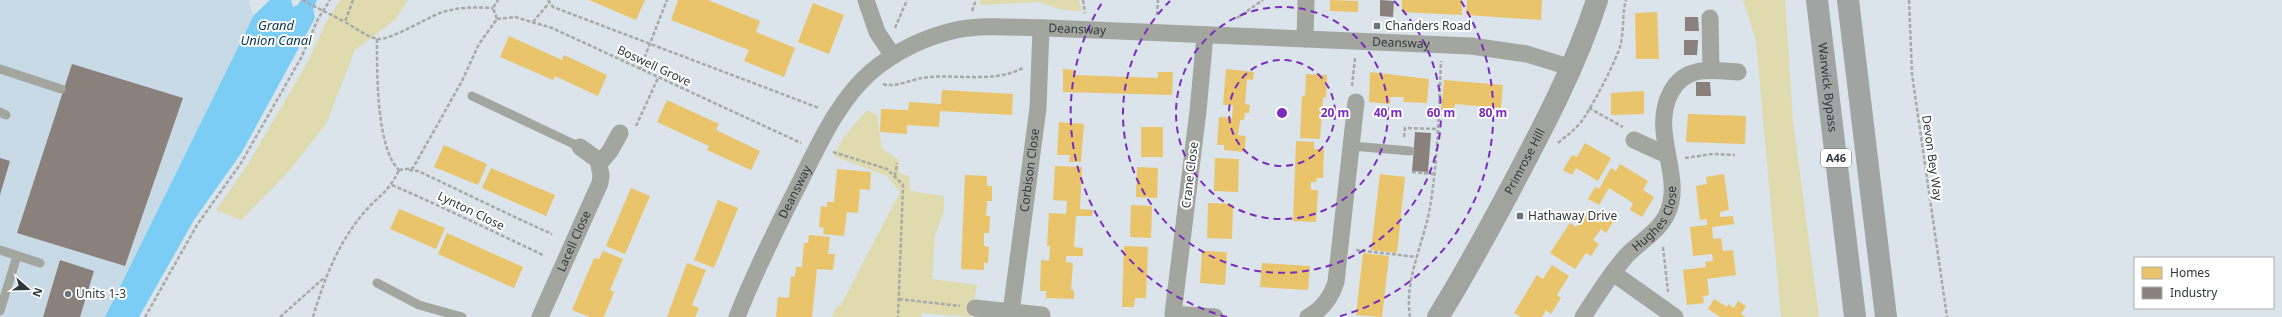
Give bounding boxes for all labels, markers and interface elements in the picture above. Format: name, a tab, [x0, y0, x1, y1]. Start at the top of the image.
water label: Grand Union Canal	[240, 16, 312, 49]
place label: Chanders Road	[1385, 17, 1471, 34]
street label: Deansway	[1048, 19, 1107, 39]
marker: Chanders Road	[1372, 21, 1382, 31]
street label: Deansway	[1372, 33, 1431, 52]
street label: Boswell Grove	[615, 41, 694, 90]
street label: Warwick Bypass	[1814, 42, 1842, 133]
text: 20 m	[1321, 104, 1349, 121]
text: 40 m	[1374, 104, 1402, 121]
text: 60 m	[1427, 104, 1455, 121]
text: 80 m	[1479, 104, 1507, 121]
centre of rings	[1275, 106, 1289, 120]
street label: Devon Bey Way	[1918, 114, 1947, 203]
street label: Primrose Hill	[1500, 125, 1549, 197]
street label: Corbison Close	[1015, 127, 1043, 213]
street label: Crane Close	[1177, 141, 1202, 209]
road number: A46	[1821, 149, 1851, 167]
street label: Deansway	[774, 161, 815, 221]
street label: Hughes Close	[1628, 186, 1680, 255]
street label: Lynton Close	[435, 187, 508, 234]
place label: Hathaway Drive	[1528, 207, 1617, 224]
street label: Lacell Close	[552, 208, 595, 274]
marker: Hathaway Drive	[1515, 211, 1525, 221]
legend	[2134, 257, 2274, 309]
text: Homes	[2170, 264, 2210, 281]
north arrow	[8, 269, 48, 309]
text: Industry	[2170, 284, 2218, 301]
place label: Units 1-3	[76, 285, 126, 302]
text: N	[29, 286, 46, 299]
marker: Units 1-3	[63, 289, 73, 299]

